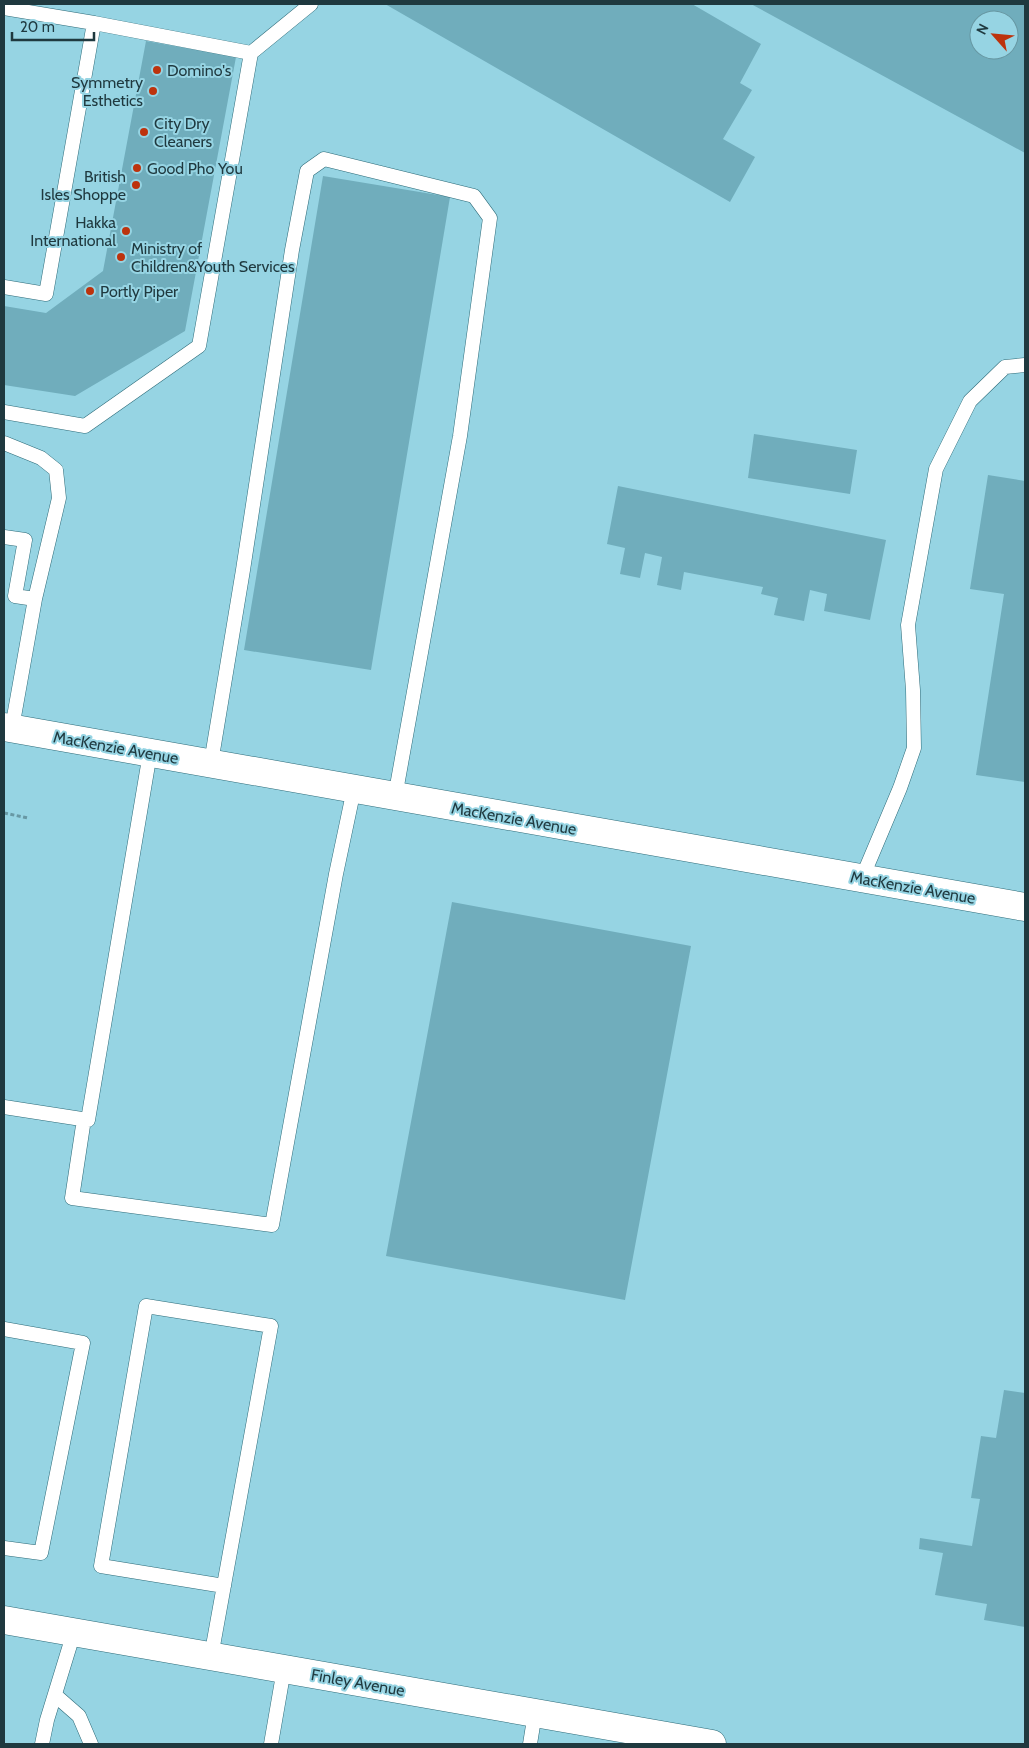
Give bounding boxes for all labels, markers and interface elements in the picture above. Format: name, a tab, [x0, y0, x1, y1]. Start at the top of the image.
scale bar	[12, 10, 95, 42]
north arrow	[969, 10, 1019, 60]
text: 20 m	[20, 18, 55, 36]
text: N	[972, 21, 993, 38]
place label: Domino's	[167, 61, 232, 80]
marker: Domino's	[151, 64, 163, 76]
place label: Symmetry Esthetics	[71, 73, 143, 110]
marker: Symmetry Esthetics	[147, 85, 159, 97]
place label: City Dry Cleaners	[154, 114, 213, 151]
marker: City Dry Cleaners	[138, 126, 150, 138]
place label: Good Pho You	[147, 159, 243, 178]
marker: Good Pho You	[131, 162, 143, 174]
place label: British Isles Shoppe	[41, 167, 126, 204]
marker: British Isles Shoppe	[130, 179, 142, 191]
place label: Hakka International	[30, 213, 116, 250]
marker: Hakka International	[120, 225, 132, 237]
place label: Ministry of Children&Youth Services	[131, 239, 295, 276]
marker: Ministry of Children&Youth Services	[115, 251, 127, 263]
place label: Portly Piper	[100, 282, 179, 301]
marker: Portly Piper	[84, 285, 96, 297]
street label: MacKenzie Avenue	[52, 727, 180, 768]
street label: MacKenzie Avenue	[450, 798, 578, 839]
street label: MacKenzie Avenue	[849, 867, 977, 908]
street label: Finley Avenue	[310, 1665, 406, 1700]

